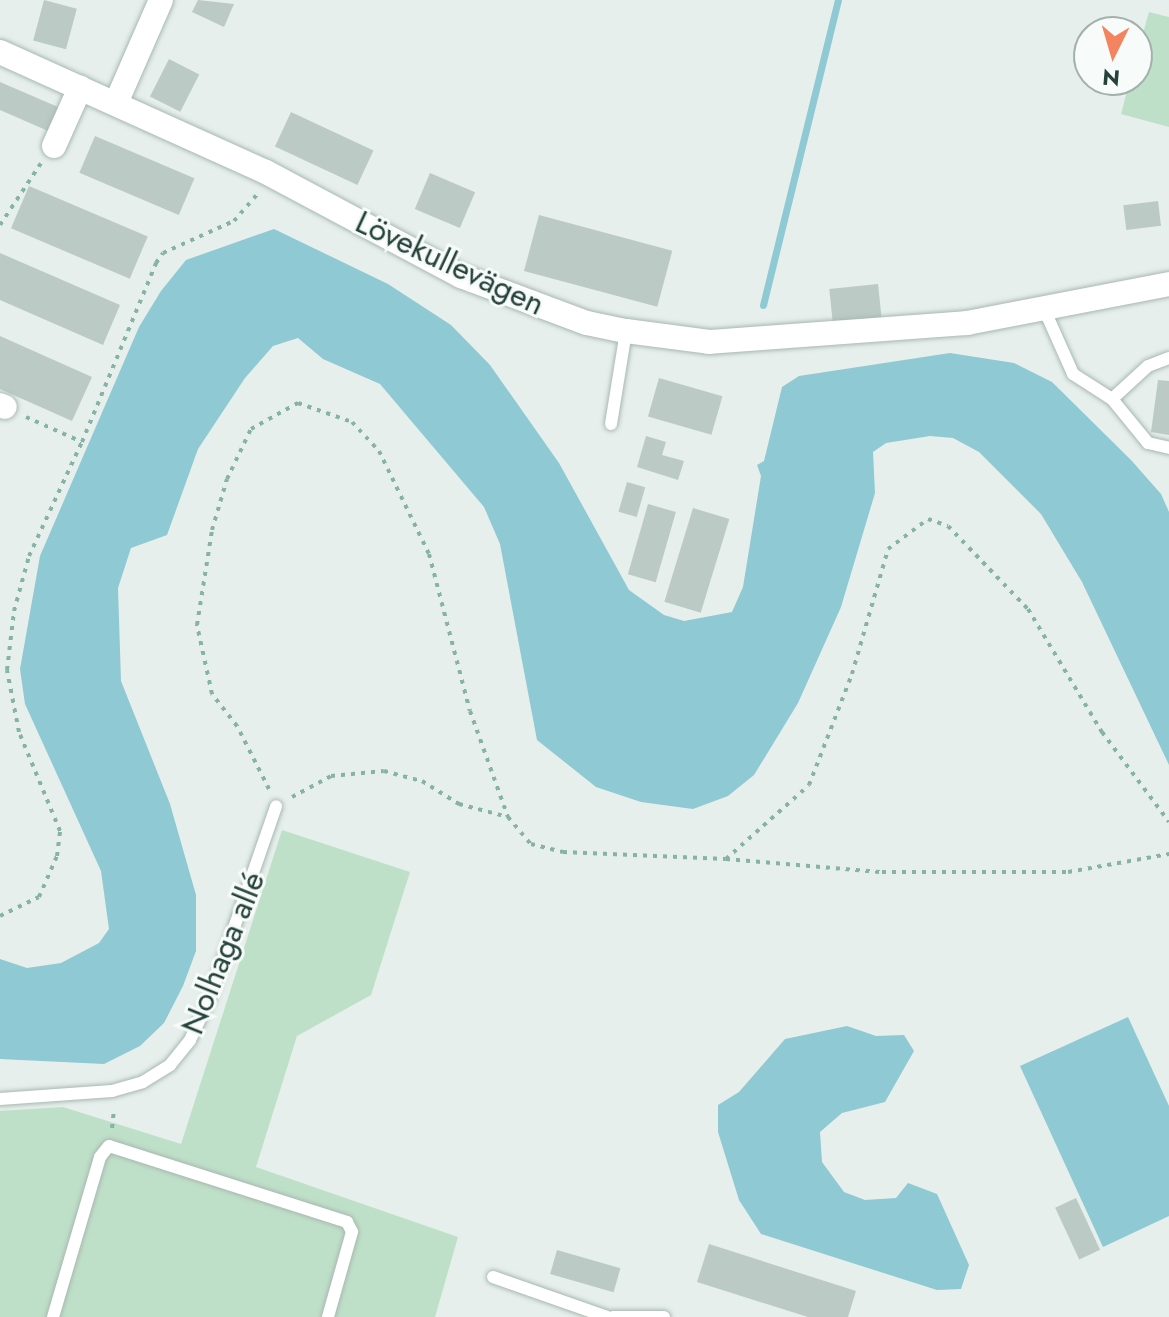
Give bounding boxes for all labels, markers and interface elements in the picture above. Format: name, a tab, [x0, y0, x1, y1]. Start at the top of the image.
north arrow	[1073, 16, 1153, 96]
text: N	[1101, 61, 1121, 95]
street label: Lövekullevägen	[350, 203, 550, 323]
street label: Nolhaga allé	[173, 866, 273, 1040]

